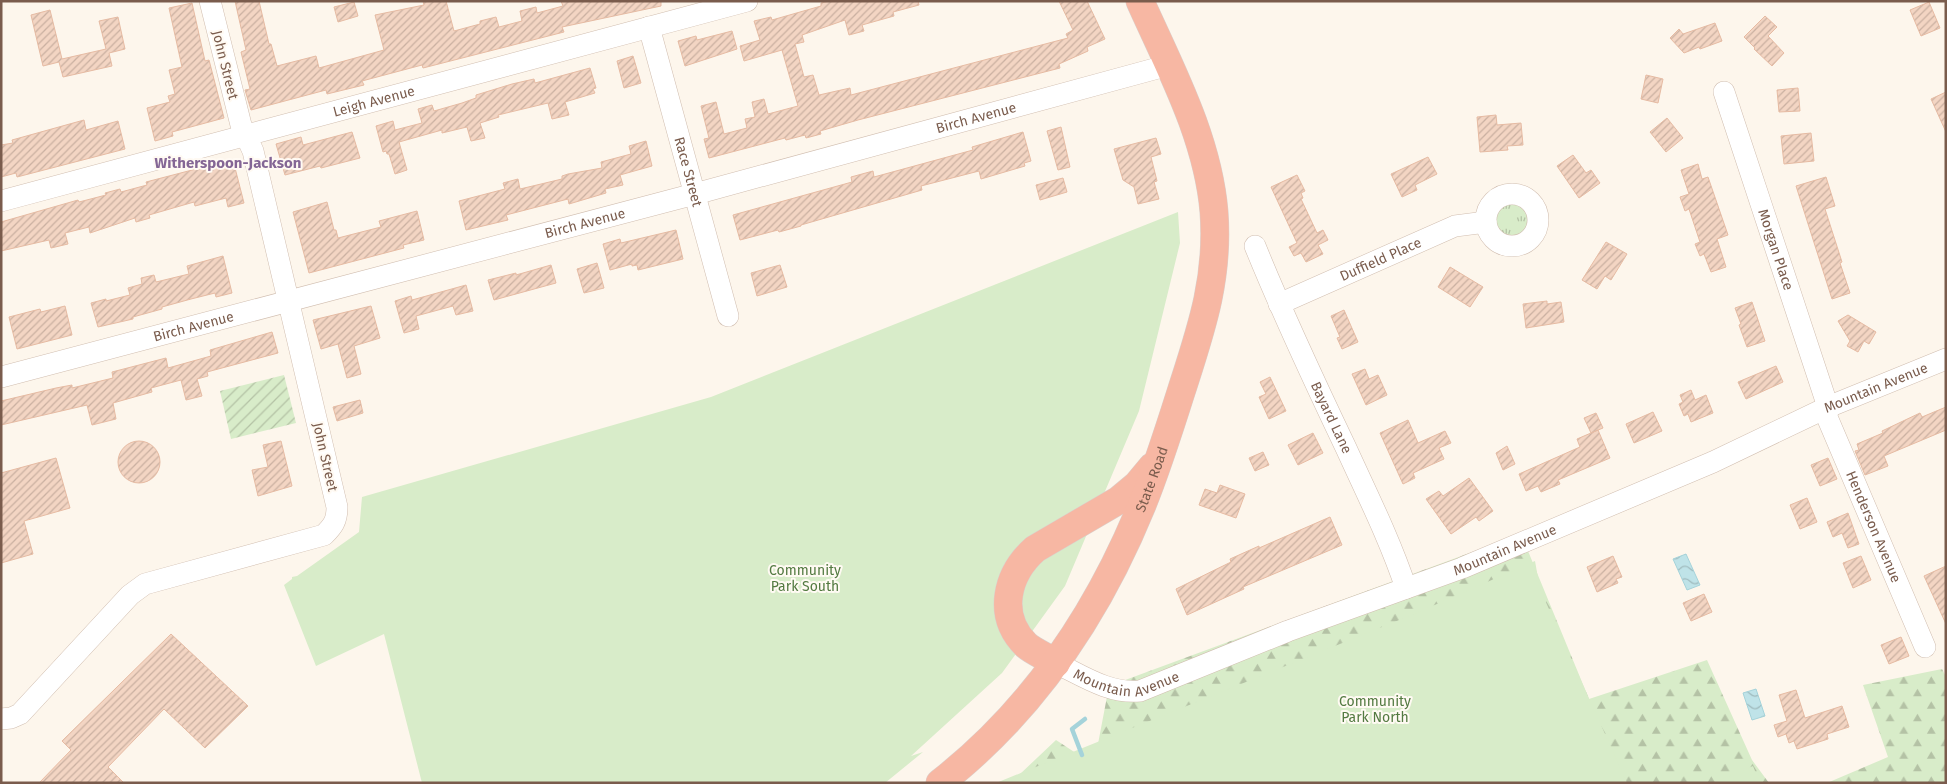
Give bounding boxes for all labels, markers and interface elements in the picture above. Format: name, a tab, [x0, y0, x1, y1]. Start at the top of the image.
street label: John Street	[208, 29, 242, 102]
street label: Leigh Avenue	[331, 82, 417, 120]
street label: Birch Avenue	[934, 98, 1018, 137]
street label: Race Street	[671, 135, 706, 209]
district label: Witherspoon-Jackson	[155, 154, 301, 172]
street label: Birch Avenue	[543, 204, 627, 242]
street label: Morgan Place	[1755, 207, 1797, 292]
street label: Duffield Place	[1337, 234, 1424, 285]
street label: Birch Avenue	[151, 307, 236, 345]
street label: Mountain Avenue	[1821, 359, 1930, 416]
street label: Bayard Lane	[1307, 379, 1356, 456]
street label: John Street	[309, 421, 341, 494]
street label: State Road	[1132, 444, 1171, 515]
street label: Henderson Avenue	[1842, 468, 1905, 585]
street label: Mountain Avenue	[1451, 521, 1559, 579]
park label: Community Park South	[769, 562, 841, 595]
street label: Mountain Avenue	[1071, 665, 1182, 700]
park label: Community Park North	[1339, 693, 1411, 726]

